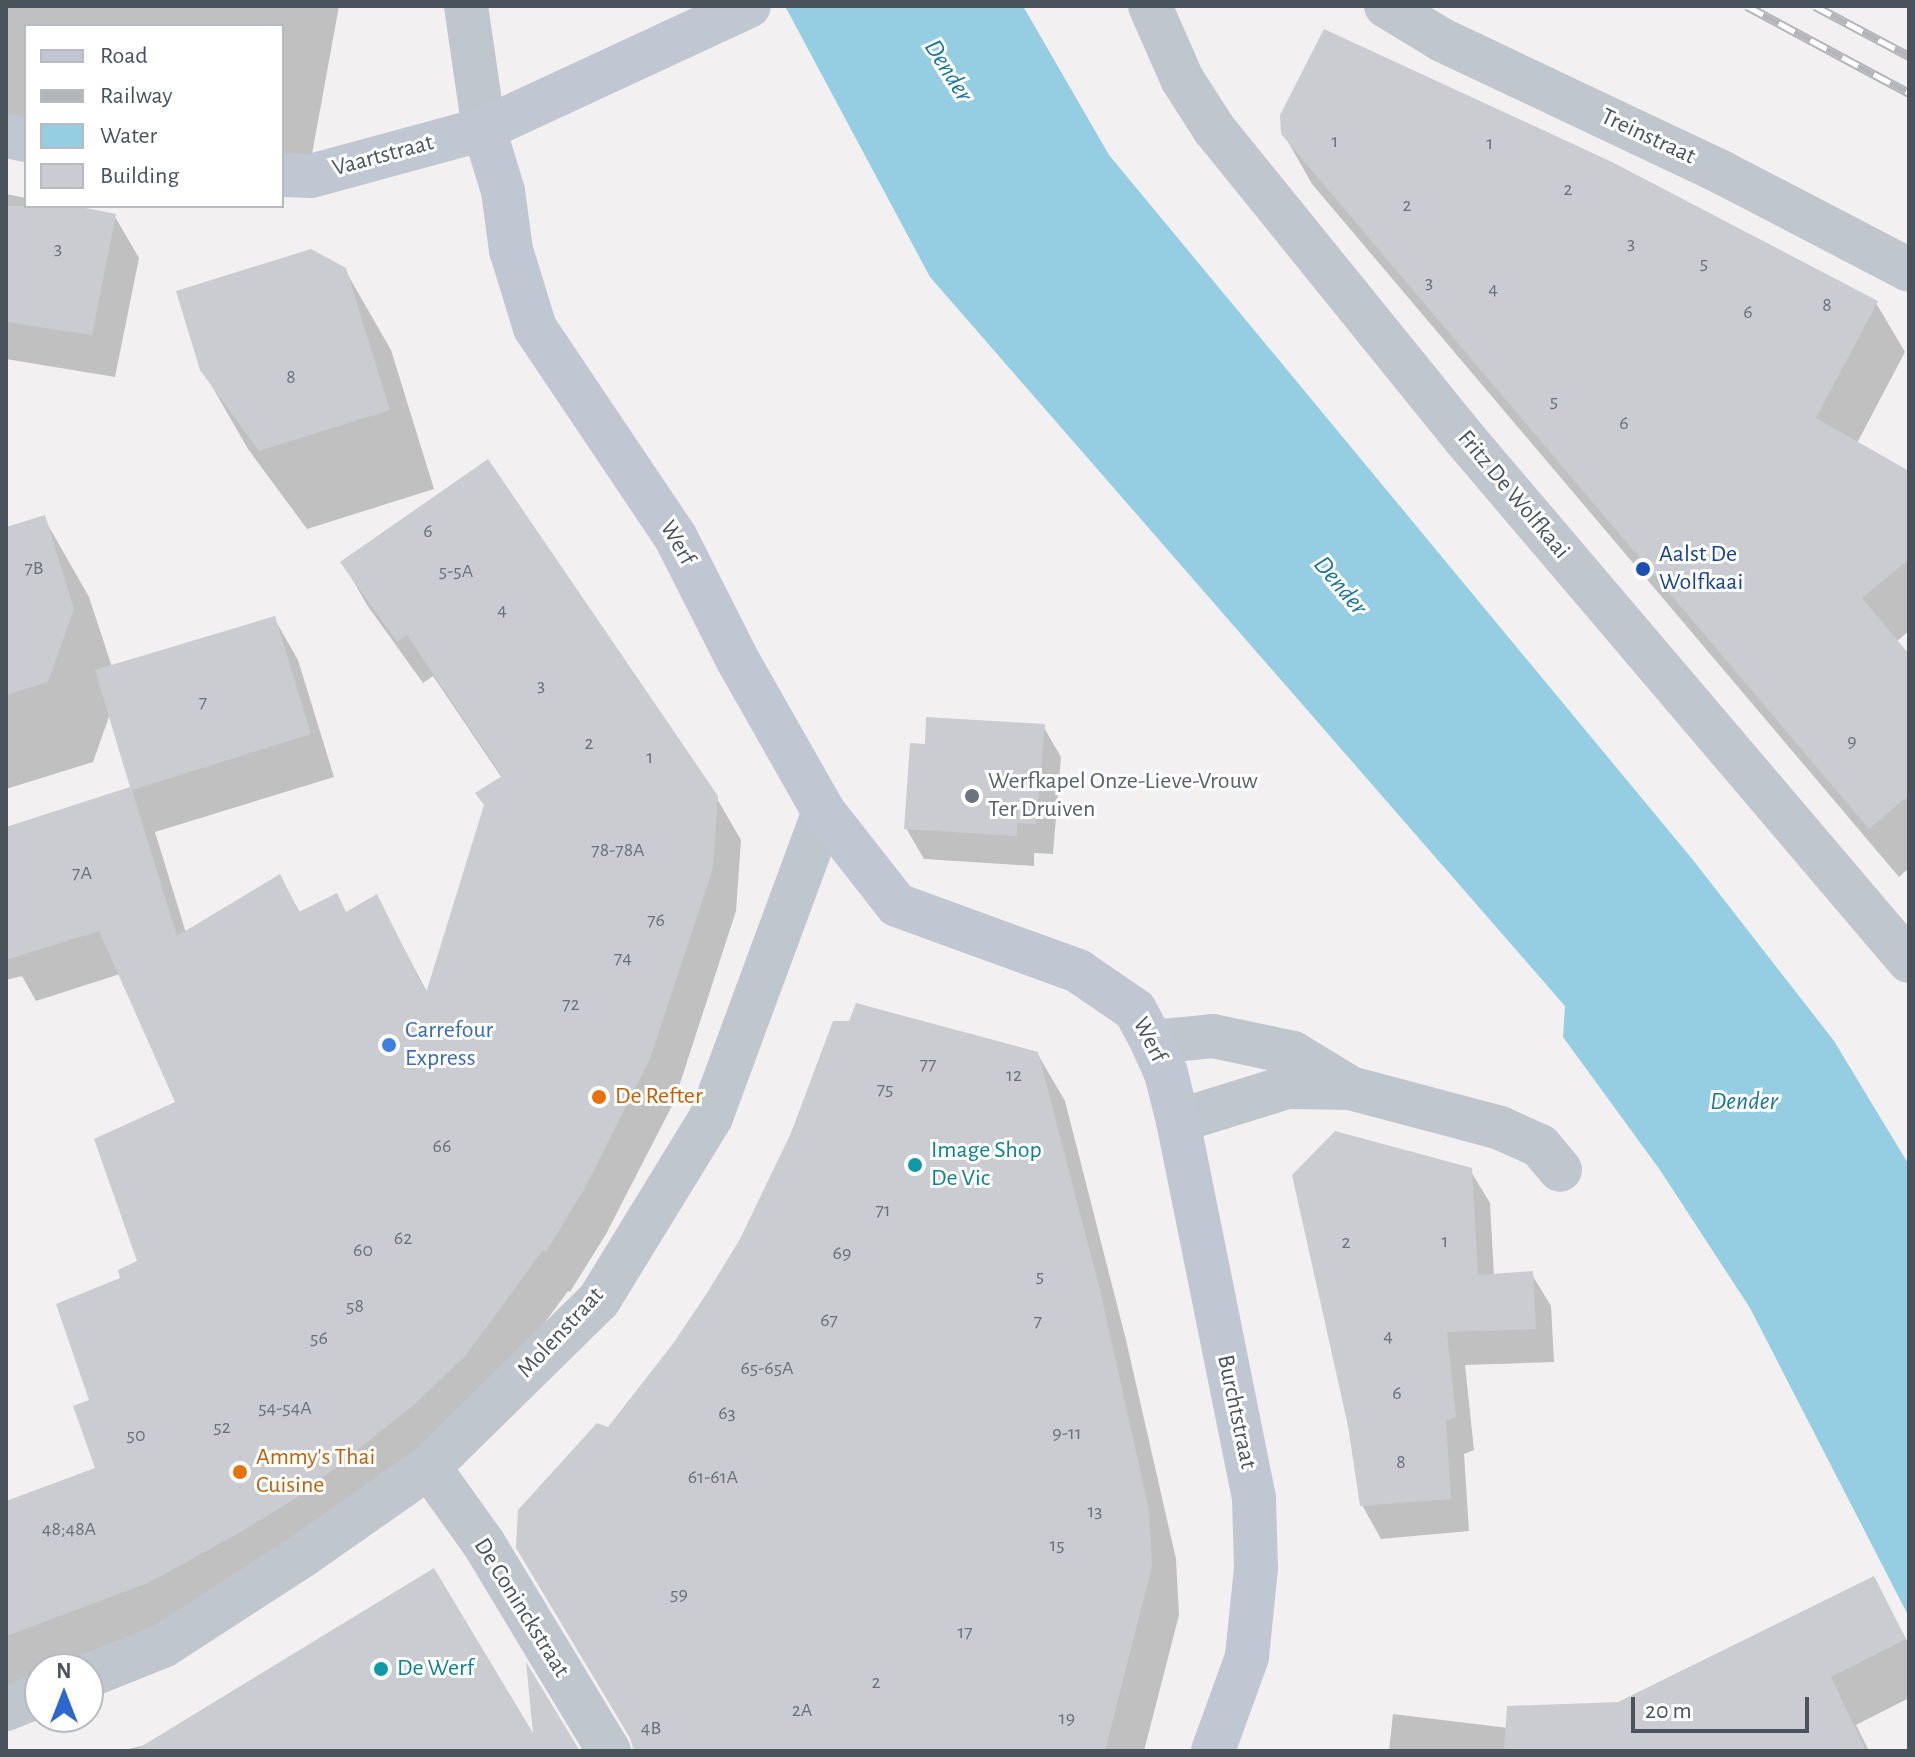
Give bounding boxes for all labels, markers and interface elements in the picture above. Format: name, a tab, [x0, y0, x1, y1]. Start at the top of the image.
legend	[24, 24, 284, 208]
water label: Dender	[917, 34, 979, 108]
text: Road	[100, 44, 148, 68]
text: Railway	[100, 84, 172, 108]
street label: Treinstraat	[1596, 103, 1700, 171]
text: Water	[100, 124, 157, 148]
street label: Vaartstraat	[329, 129, 437, 183]
house number: 1	[1332, 129, 1338, 153]
house number: 1	[1487, 131, 1493, 155]
text: Building	[100, 164, 179, 188]
house number: 2	[1563, 177, 1573, 201]
house number: 2	[1402, 193, 1412, 217]
house number: 3	[1627, 231, 1635, 255]
house number: 3	[54, 236, 62, 260]
house number: 5	[1700, 251, 1708, 275]
house number: 3	[1425, 270, 1433, 294]
house number: 4	[1488, 277, 1498, 301]
house number: 8	[1822, 293, 1832, 317]
house number: 6	[1743, 300, 1753, 324]
house number: 8	[286, 365, 296, 389]
house number: 5	[1550, 389, 1558, 413]
house number: 6	[1619, 411, 1629, 435]
street label: Fritz De Wolfkaai	[1451, 425, 1575, 565]
street label: Werf	[653, 516, 701, 570]
house number: 6	[423, 519, 433, 543]
place label: Aalst De Wolfkaai	[1659, 541, 1743, 597]
water label: Dender	[1306, 550, 1374, 622]
house number: 7B	[24, 556, 44, 580]
house number: 5-5A	[439, 559, 473, 583]
marker: Aalst De Wolfkaai	[1634, 560, 1652, 578]
house number: 4	[497, 598, 507, 622]
house number: 3	[537, 673, 545, 697]
house number: 7	[199, 690, 207, 714]
house number: 9	[1847, 729, 1857, 753]
house number: 2	[584, 731, 594, 755]
house number: 1	[647, 745, 653, 769]
place label: Werfkapel Onze-Lieve-Vrouw Ter Druiven	[988, 768, 1258, 824]
marker: Werfkapel Onze-Lieve-Vrouw Ter Druiven	[963, 787, 981, 805]
house number: 78-78A	[591, 838, 645, 862]
house number: 7A	[72, 861, 92, 885]
house number: 76	[647, 908, 665, 932]
house number: 74	[614, 946, 632, 970]
house number: 72	[562, 992, 580, 1016]
street label: Werf	[1126, 1013, 1172, 1067]
place label: Carrefour Express	[405, 1017, 493, 1073]
marker: Carrefour Express	[380, 1036, 398, 1054]
house number: 77	[920, 1052, 936, 1076]
house number: 12	[1006, 1063, 1022, 1087]
house number: 75	[877, 1077, 893, 1101]
place label: De Refter	[615, 1083, 703, 1111]
water label: Dender	[1710, 1086, 1778, 1118]
marker: De Refter	[590, 1088, 608, 1106]
house number: 66	[433, 1134, 451, 1158]
place label: Image Shop De Vic	[931, 1137, 1042, 1193]
marker: Image Shop De Vic	[906, 1156, 924, 1174]
house number: 71	[875, 1198, 891, 1222]
house number: 62	[394, 1226, 412, 1250]
house number: 1	[1442, 1229, 1448, 1253]
house number: 2	[1341, 1230, 1351, 1254]
house number: 60	[353, 1238, 373, 1262]
house number: 69	[833, 1241, 851, 1265]
house number: 5	[1036, 1264, 1044, 1288]
street label: Molenstraat	[512, 1282, 610, 1384]
house number: 58	[346, 1294, 364, 1318]
house number: 67	[820, 1308, 838, 1332]
house number: 7	[1034, 1309, 1042, 1333]
house number: 4	[1383, 1324, 1393, 1348]
house number: 56	[310, 1326, 328, 1350]
street label: Burchtstraat	[1210, 1352, 1262, 1472]
house number: 65-65A	[740, 1356, 794, 1380]
house number: 6	[1392, 1381, 1402, 1405]
house number: 54-54A	[258, 1396, 312, 1420]
house number: 63	[718, 1401, 736, 1425]
house number: 52	[213, 1415, 231, 1439]
house number: 9-11	[1052, 1421, 1082, 1445]
house number: 50	[127, 1423, 145, 1447]
place label: Ammy's Thai Cuisine	[256, 1444, 375, 1500]
house number: 8	[1396, 1450, 1406, 1474]
marker: Ammy's Thai Cuisine	[231, 1463, 249, 1481]
house number: 61-61A	[688, 1465, 738, 1489]
house number: 13	[1087, 1499, 1103, 1523]
house number: 48;48A	[42, 1517, 96, 1541]
street label: De Coninckstraat	[467, 1533, 575, 1683]
house number: 15	[1049, 1533, 1065, 1557]
house number: 59	[670, 1582, 688, 1606]
house number: 17	[957, 1620, 973, 1644]
north arrow	[24, 1653, 104, 1733]
place label: De Werf	[397, 1655, 474, 1683]
text: N	[56, 1660, 72, 1682]
marker: De Werf	[372, 1660, 390, 1678]
house number: 2	[871, 1670, 881, 1694]
scale bar	[1635, 1681, 1813, 1731]
house number: 2A	[792, 1698, 812, 1722]
text: 20 m	[1645, 1699, 1692, 1723]
house number: 19	[1059, 1706, 1075, 1730]
house number: 4B	[641, 1716, 661, 1740]

